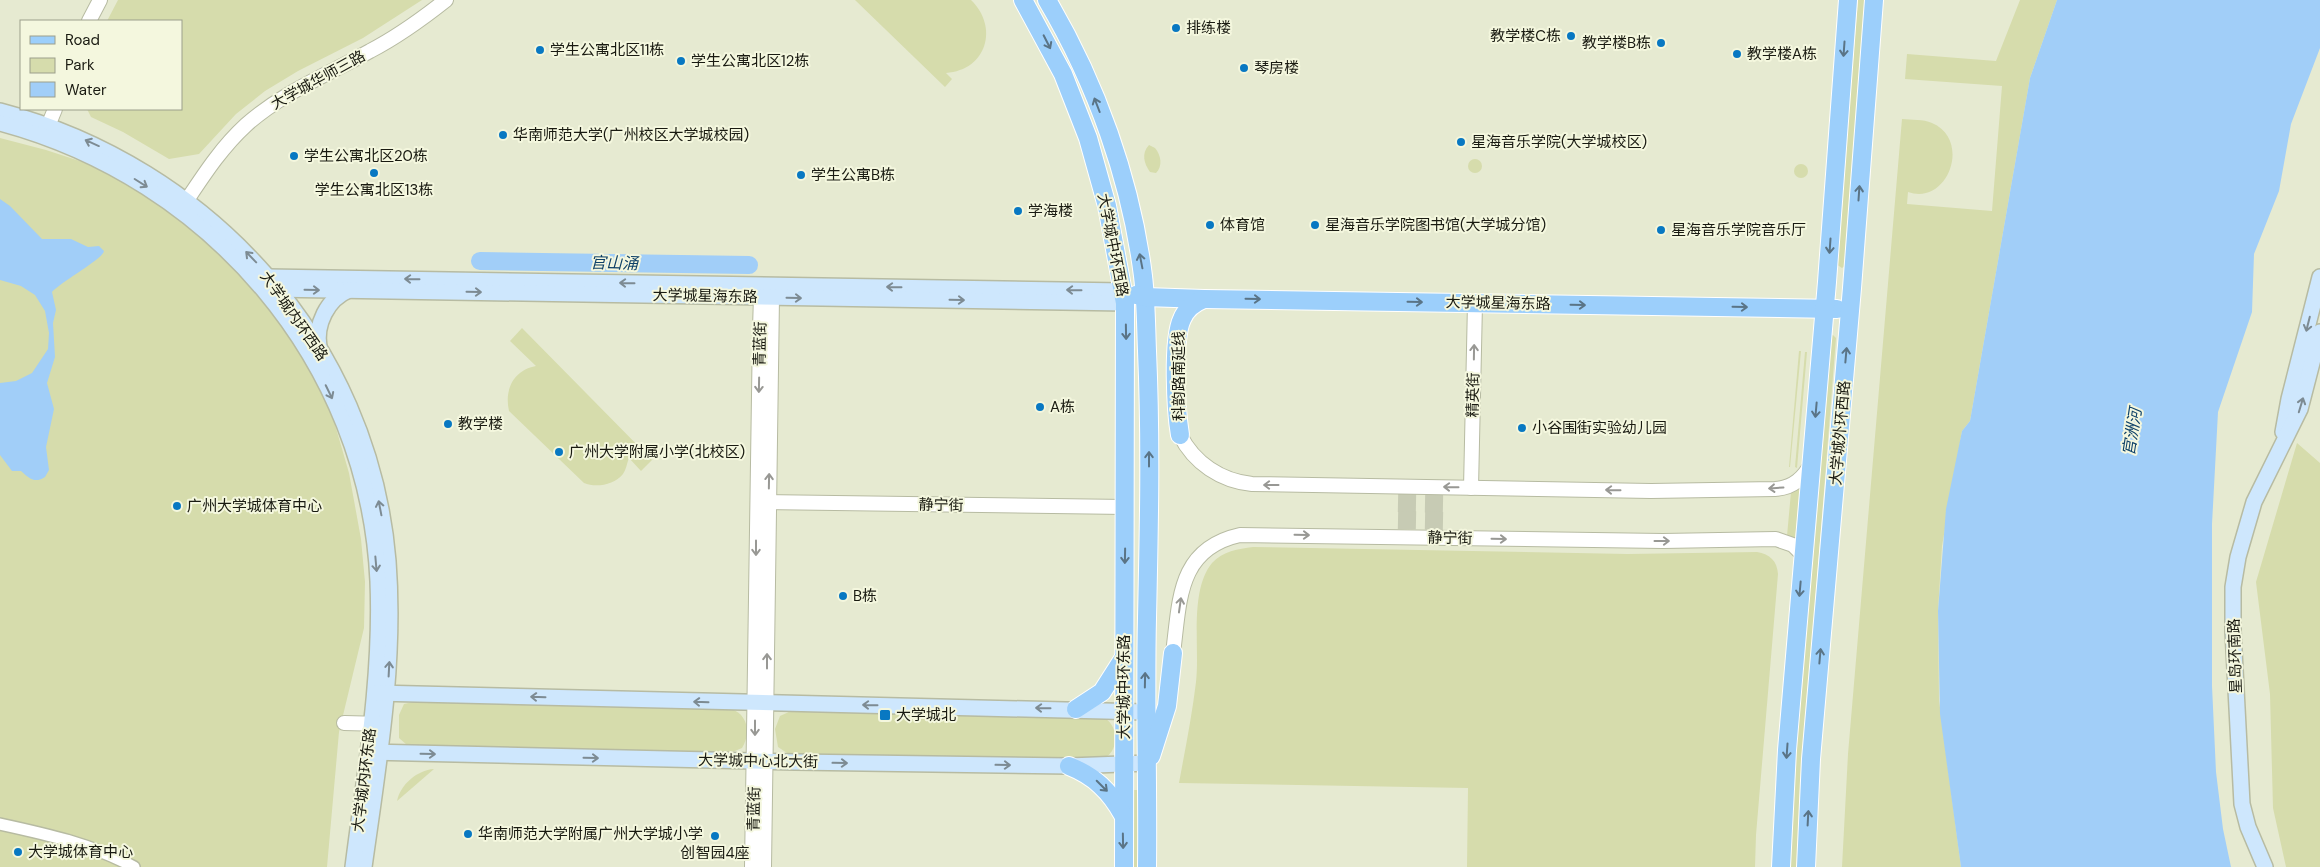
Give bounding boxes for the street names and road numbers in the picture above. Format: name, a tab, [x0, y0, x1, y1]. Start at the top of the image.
street label: 大学城华师三路	[267, 46, 369, 114]
street label: 大学城中环西路	[1093, 192, 1133, 298]
street label: 大学城内环西路	[256, 267, 332, 365]
street label: 大学城星海东路	[652, 285, 758, 307]
street label: 大学城星海东路	[1445, 292, 1551, 314]
street label: 青蓝街	[750, 321, 770, 367]
street label: 科韵路南延线	[1169, 331, 1189, 421]
street label: 精英街	[1463, 372, 1483, 418]
street label: 大学城外环西路	[1825, 380, 1855, 486]
street label: 静宁街	[918, 495, 964, 515]
street label: 静宁街	[1427, 528, 1473, 548]
street label: 星岛环南路	[2224, 618, 2246, 694]
street label: 大学城中环东路	[1114, 634, 1134, 740]
street label: 大学城内环东路	[348, 727, 380, 833]
street label: 大学城中心北大街	[698, 750, 818, 772]
street label: 青蓝街	[744, 786, 764, 832]

